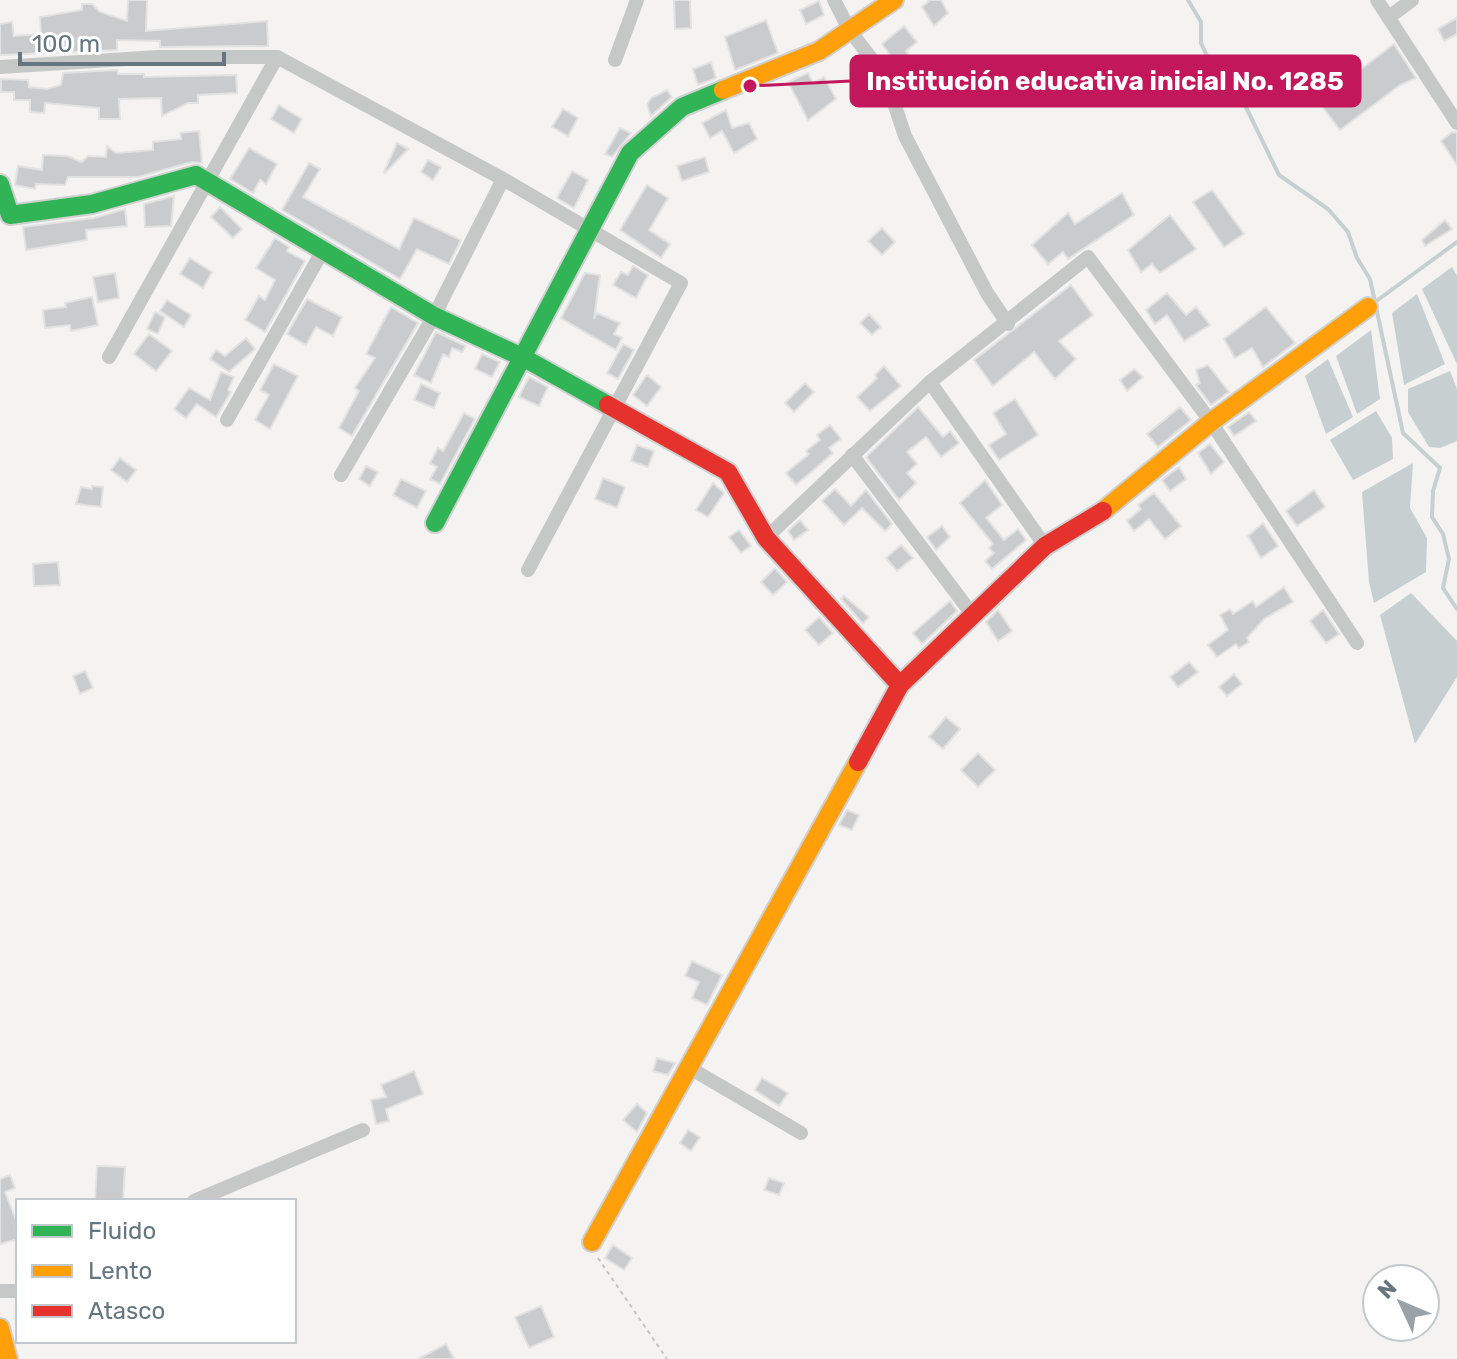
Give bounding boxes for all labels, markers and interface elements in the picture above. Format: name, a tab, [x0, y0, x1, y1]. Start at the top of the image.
scale bar	[20, 16, 224, 66]
text: 100 m	[32, 30, 100, 58]
callout: Institución educativa inicial No. 1285	[851, 56, 1360, 106]
text: Institución educativa inicial No. 1285	[866, 66, 1344, 97]
legend	[16, 1199, 296, 1343]
text: Fluido	[88, 1217, 156, 1245]
text: Lento	[88, 1257, 152, 1285]
north arrow	[1361, 1263, 1441, 1343]
text: N	[1372, 1274, 1402, 1305]
text: Atasco	[88, 1297, 165, 1325]

